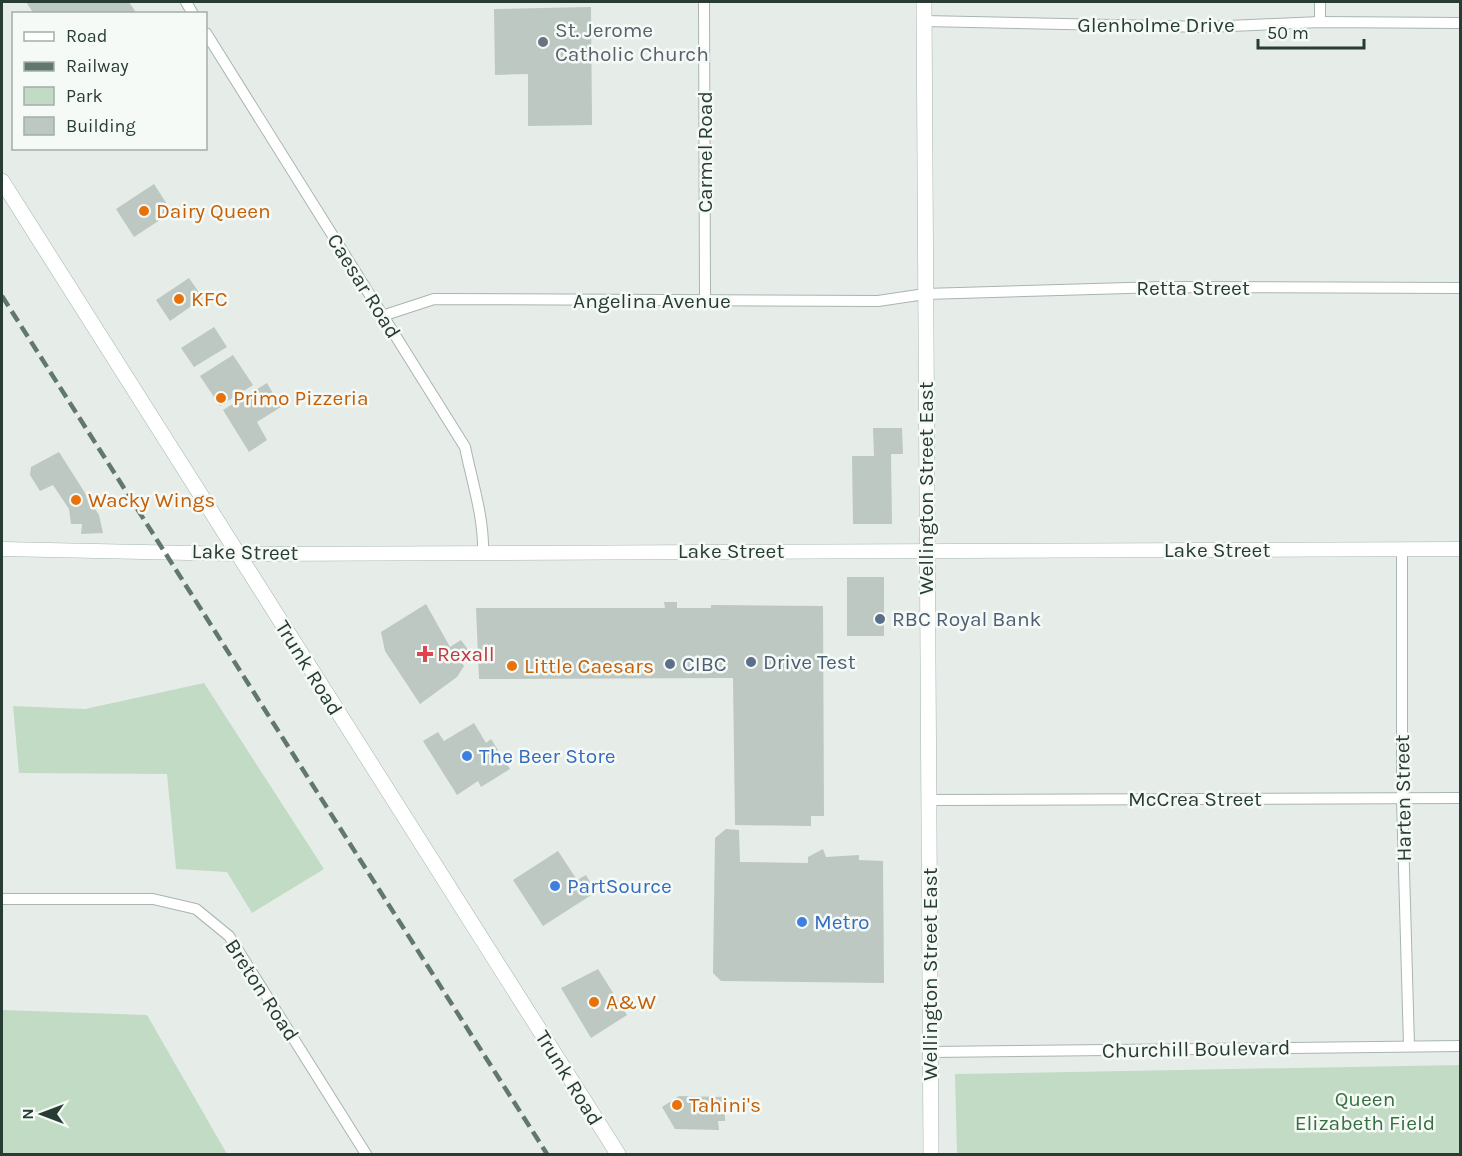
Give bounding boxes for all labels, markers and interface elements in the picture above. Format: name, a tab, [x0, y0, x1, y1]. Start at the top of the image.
legend	[12, 12, 207, 150]
scale bar	[1258, 12, 1364, 50]
street label: Glenholme Drive	[1077, 13, 1235, 37]
place label: St. Jerome Catholic Church	[555, 18, 709, 66]
text: 50 m	[1267, 22, 1309, 44]
text: Road	[66, 25, 107, 47]
marker: St. Jerome Catholic Church	[536, 35, 550, 49]
text: Railway	[66, 55, 129, 77]
text: Park	[66, 85, 103, 107]
street label: Carmel Road	[693, 91, 717, 213]
text: Building	[66, 115, 136, 137]
place label: Dairy Queen	[156, 199, 271, 223]
marker: Dairy Queen	[137, 204, 151, 218]
street label: Caesar Road	[322, 229, 406, 343]
street label: Retta Street	[1136, 276, 1250, 300]
place label: KFC	[191, 287, 228, 311]
street label: Angelina Avenue	[573, 289, 731, 313]
marker: KFC	[172, 292, 186, 306]
street label: Wellington Street East	[914, 381, 938, 595]
place label: Primo Pizzeria	[233, 386, 369, 410]
marker: Primo Pizzeria	[214, 391, 228, 405]
place label: Wacky Wings	[88, 488, 215, 512]
marker: Wacky Wings	[69, 493, 83, 507]
street label: Lake Street	[1164, 538, 1270, 562]
street label: Lake Street	[191, 539, 299, 565]
street label: Lake Street	[678, 539, 784, 563]
place label: RBC Royal Bank	[892, 607, 1042, 631]
marker: RBC Royal Bank	[873, 612, 887, 626]
street label: Trunk Road	[270, 616, 348, 720]
place label: Rexall	[437, 642, 495, 666]
marker: Rexall	[418, 647, 432, 661]
place label: Drive Test	[763, 650, 856, 674]
place label: CIBC	[682, 652, 727, 676]
place label: Little Caesars	[524, 654, 654, 678]
marker: Drive Test	[744, 655, 758, 669]
marker: CIBC	[663, 657, 677, 671]
marker: Little Caesars	[505, 659, 519, 673]
street label: Harten Street	[1390, 734, 1416, 862]
place label: The Beer Store	[479, 744, 616, 768]
marker: The Beer Store	[460, 749, 474, 763]
street label: McCrea Street	[1128, 787, 1262, 811]
street label: Wellington Street East	[918, 867, 942, 1081]
place label: PartSource	[567, 874, 672, 898]
marker: PartSource	[548, 879, 562, 893]
place label: Metro	[814, 910, 870, 934]
marker: Metro	[795, 915, 809, 929]
street label: Breton Road	[220, 934, 304, 1046]
place label: A&W	[606, 990, 656, 1014]
marker: A&W	[587, 995, 601, 1009]
street label: Trunk Road	[530, 1026, 608, 1130]
street label: Churchill Boulevard	[1102, 1035, 1290, 1063]
north arrow	[12, 1084, 72, 1144]
park label: Queen Elizabeth Field	[1295, 1087, 1435, 1135]
place label: Tahini's	[689, 1093, 761, 1117]
marker: Tahini's	[670, 1098, 684, 1112]
text: N	[18, 1108, 37, 1120]

